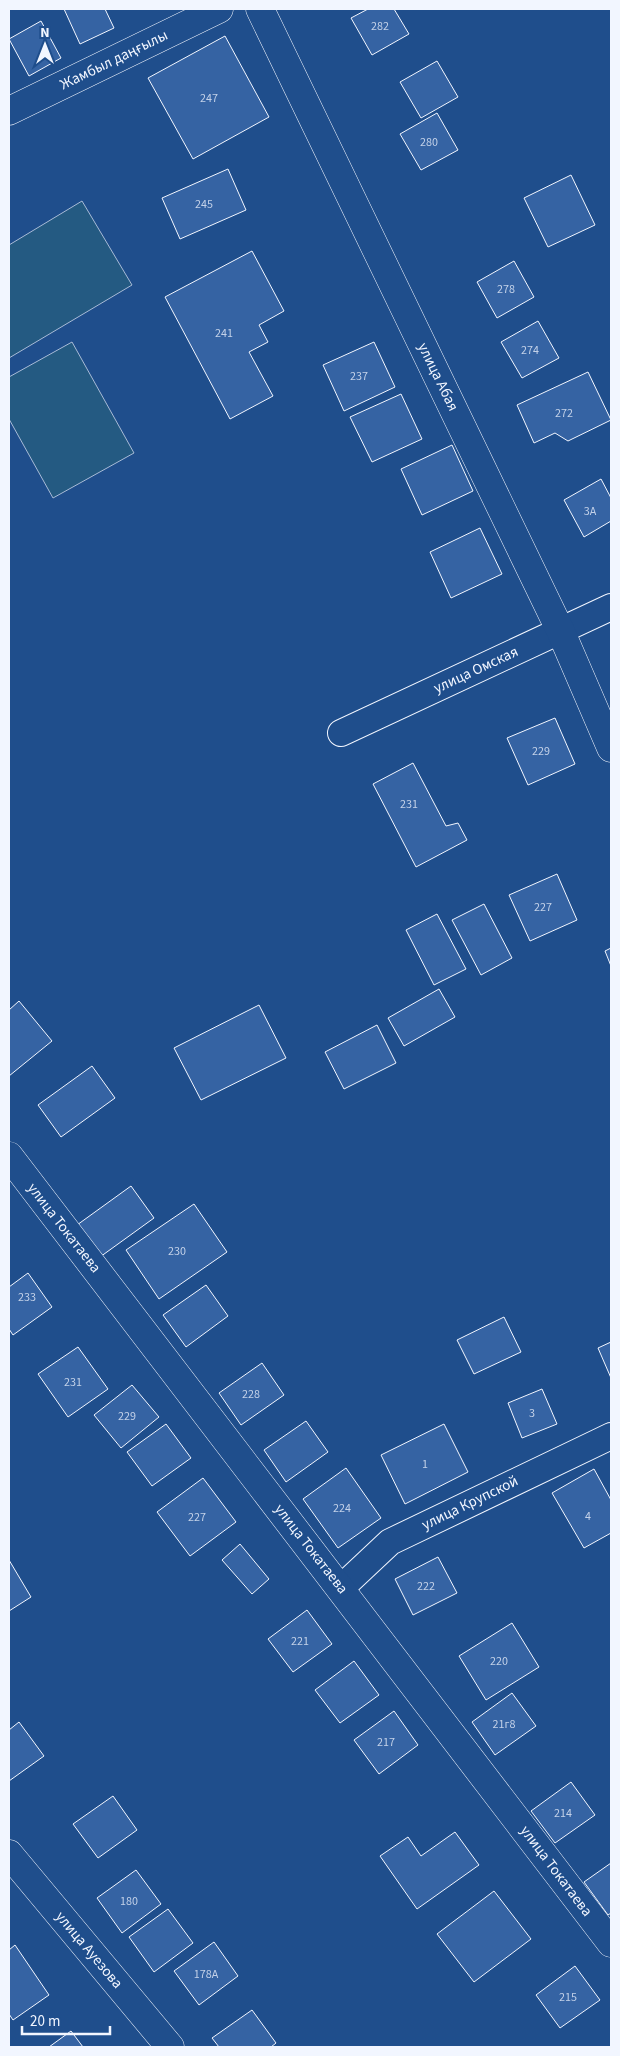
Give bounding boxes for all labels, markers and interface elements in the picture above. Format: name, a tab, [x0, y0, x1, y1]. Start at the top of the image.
house number: 282	[371, 18, 389, 35]
north arrow	[20, 20, 70, 70]
text: N	[40, 23, 50, 43]
street label: Жамбыл даңғылы	[57, 25, 171, 95]
house number: 247	[200, 90, 218, 107]
house number: 280	[420, 134, 438, 151]
house number: 245	[195, 196, 213, 213]
house number: 278	[497, 281, 515, 298]
house number: 241	[215, 325, 233, 342]
street label: улица Абая	[412, 339, 464, 415]
house number: 274	[521, 342, 539, 359]
house number: 237	[350, 368, 368, 385]
house number: 272	[555, 405, 573, 422]
house number: 3А	[584, 503, 597, 520]
street label: улица Омская	[430, 641, 522, 699]
house number: 229	[532, 743, 550, 760]
house number: 231	[400, 796, 418, 813]
house number: 227	[534, 899, 552, 916]
street label: улица Токатаева	[22, 1179, 106, 1277]
house number: 230	[168, 1243, 186, 1260]
house number: 233	[18, 1289, 36, 1306]
house number: 231	[64, 1374, 82, 1391]
house number: 228	[242, 1386, 260, 1403]
house number: 3	[529, 1405, 535, 1422]
house number: 229	[118, 1408, 136, 1425]
house number: 1	[422, 1456, 428, 1473]
street label: улица Крупской	[418, 1471, 522, 1535]
street label: улица Токатаева	[269, 1500, 353, 1598]
house number: 224	[333, 1500, 351, 1517]
house number: 4	[585, 1508, 591, 1525]
house number: 227	[188, 1509, 206, 1526]
house number: 222	[417, 1578, 435, 1595]
house number: 221	[291, 1633, 309, 1650]
house number: 220	[490, 1653, 508, 1670]
house number: 21г8	[493, 1716, 515, 1733]
house number: 217	[377, 1734, 395, 1751]
house number: 214	[554, 1805, 572, 1822]
street label: улица Токатаева	[515, 1821, 597, 1921]
house number: 180	[120, 1893, 138, 1910]
street label: улица Ауезова	[50, 1907, 128, 1993]
house number: 178А	[194, 1966, 219, 1983]
house number: 215	[559, 1989, 577, 2006]
scale bar	[22, 2004, 110, 2036]
text: 20 m	[30, 2011, 60, 2032]

